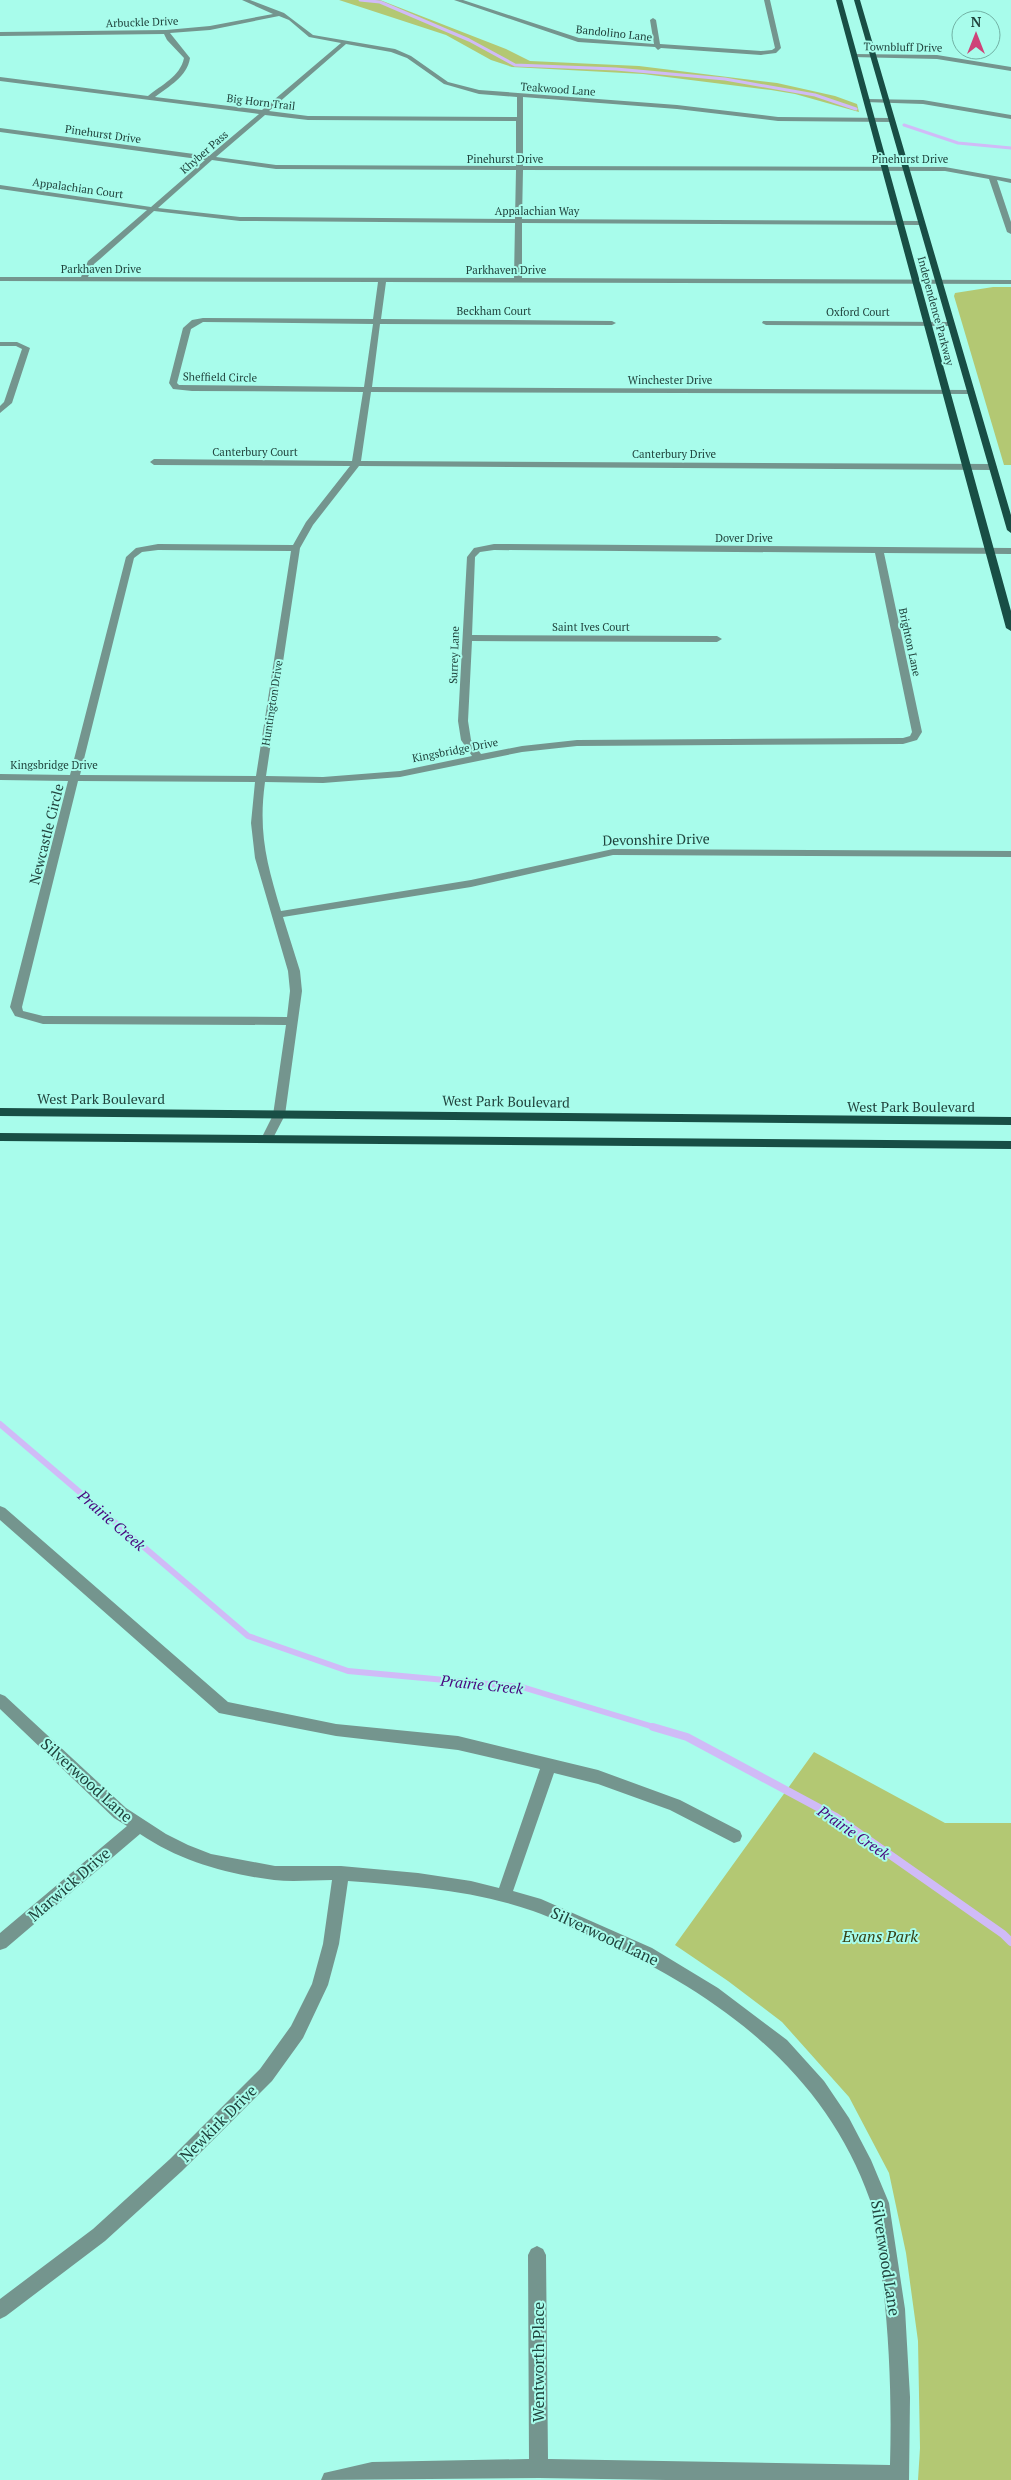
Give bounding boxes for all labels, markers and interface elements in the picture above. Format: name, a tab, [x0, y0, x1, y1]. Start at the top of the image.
north arrow	[951, 10, 1001, 60]
text: N	[971, 12, 982, 31]
street label: Arbuckle Drive	[105, 14, 179, 30]
street label: Bandolino Lane	[575, 22, 653, 44]
street label: Townbluff Drive	[864, 39, 943, 55]
street label: Teakwood Lane	[520, 79, 597, 99]
street label: Big Horn Trail	[226, 91, 296, 113]
street label: Pinehurst Drive	[64, 122, 142, 146]
street label: Khyber Pass	[177, 127, 231, 177]
street label: Pinehurst Drive	[467, 152, 544, 166]
street label: Pinehurst Drive	[872, 152, 949, 166]
street label: Appalachian Court	[32, 175, 124, 201]
street label: Appalachian Way	[495, 204, 580, 218]
street label: Independence Parkway	[915, 255, 957, 368]
street label: Parkhaven Drive	[61, 262, 142, 276]
street label: Parkhaven Drive	[466, 263, 547, 277]
street label: Beckham Court	[457, 304, 531, 318]
street label: Oxford Court	[826, 305, 890, 319]
street label: Sheffield Circle	[183, 369, 258, 385]
street label: Winchester Drive	[628, 373, 713, 387]
street label: Canterbury Court	[212, 445, 298, 459]
street label: Canterbury Drive	[632, 447, 717, 461]
street label: Dover Drive	[715, 531, 773, 545]
street label: Brighton Lane	[896, 607, 924, 678]
street label: Saint Ives Court	[552, 620, 630, 634]
street label: Surrey Lane	[446, 625, 462, 684]
street label: Huntington Drive	[258, 659, 286, 747]
street label: Kingsbridge Drive	[411, 735, 500, 765]
street label: Kingsbridge Drive	[10, 758, 98, 772]
street label: Newcastle Circle	[24, 782, 68, 886]
street label: Devonshire Drive	[602, 829, 710, 849]
street label: West Park Boulevard	[37, 1089, 165, 1108]
street label: West Park Boulevard	[442, 1090, 570, 1112]
street label: West Park Boulevard	[847, 1097, 975, 1116]
water label: Prairie Creek	[73, 1484, 151, 1555]
water label: Prairie Creek	[439, 1670, 525, 1698]
street label: Silverwood Lane	[36, 1733, 138, 1827]
water label: Prairie Creek	[813, 1800, 895, 1864]
street label: Marwick Drive	[23, 1842, 115, 1926]
street label: Silverwood Lane	[547, 1901, 663, 1971]
park label: Evans Park	[841, 1925, 918, 1947]
street label: Newkirk Drive	[175, 2080, 261, 2166]
street label: Silverwood Lane	[866, 2199, 906, 2317]
street label: Wentworth Place	[527, 2302, 549, 2422]

